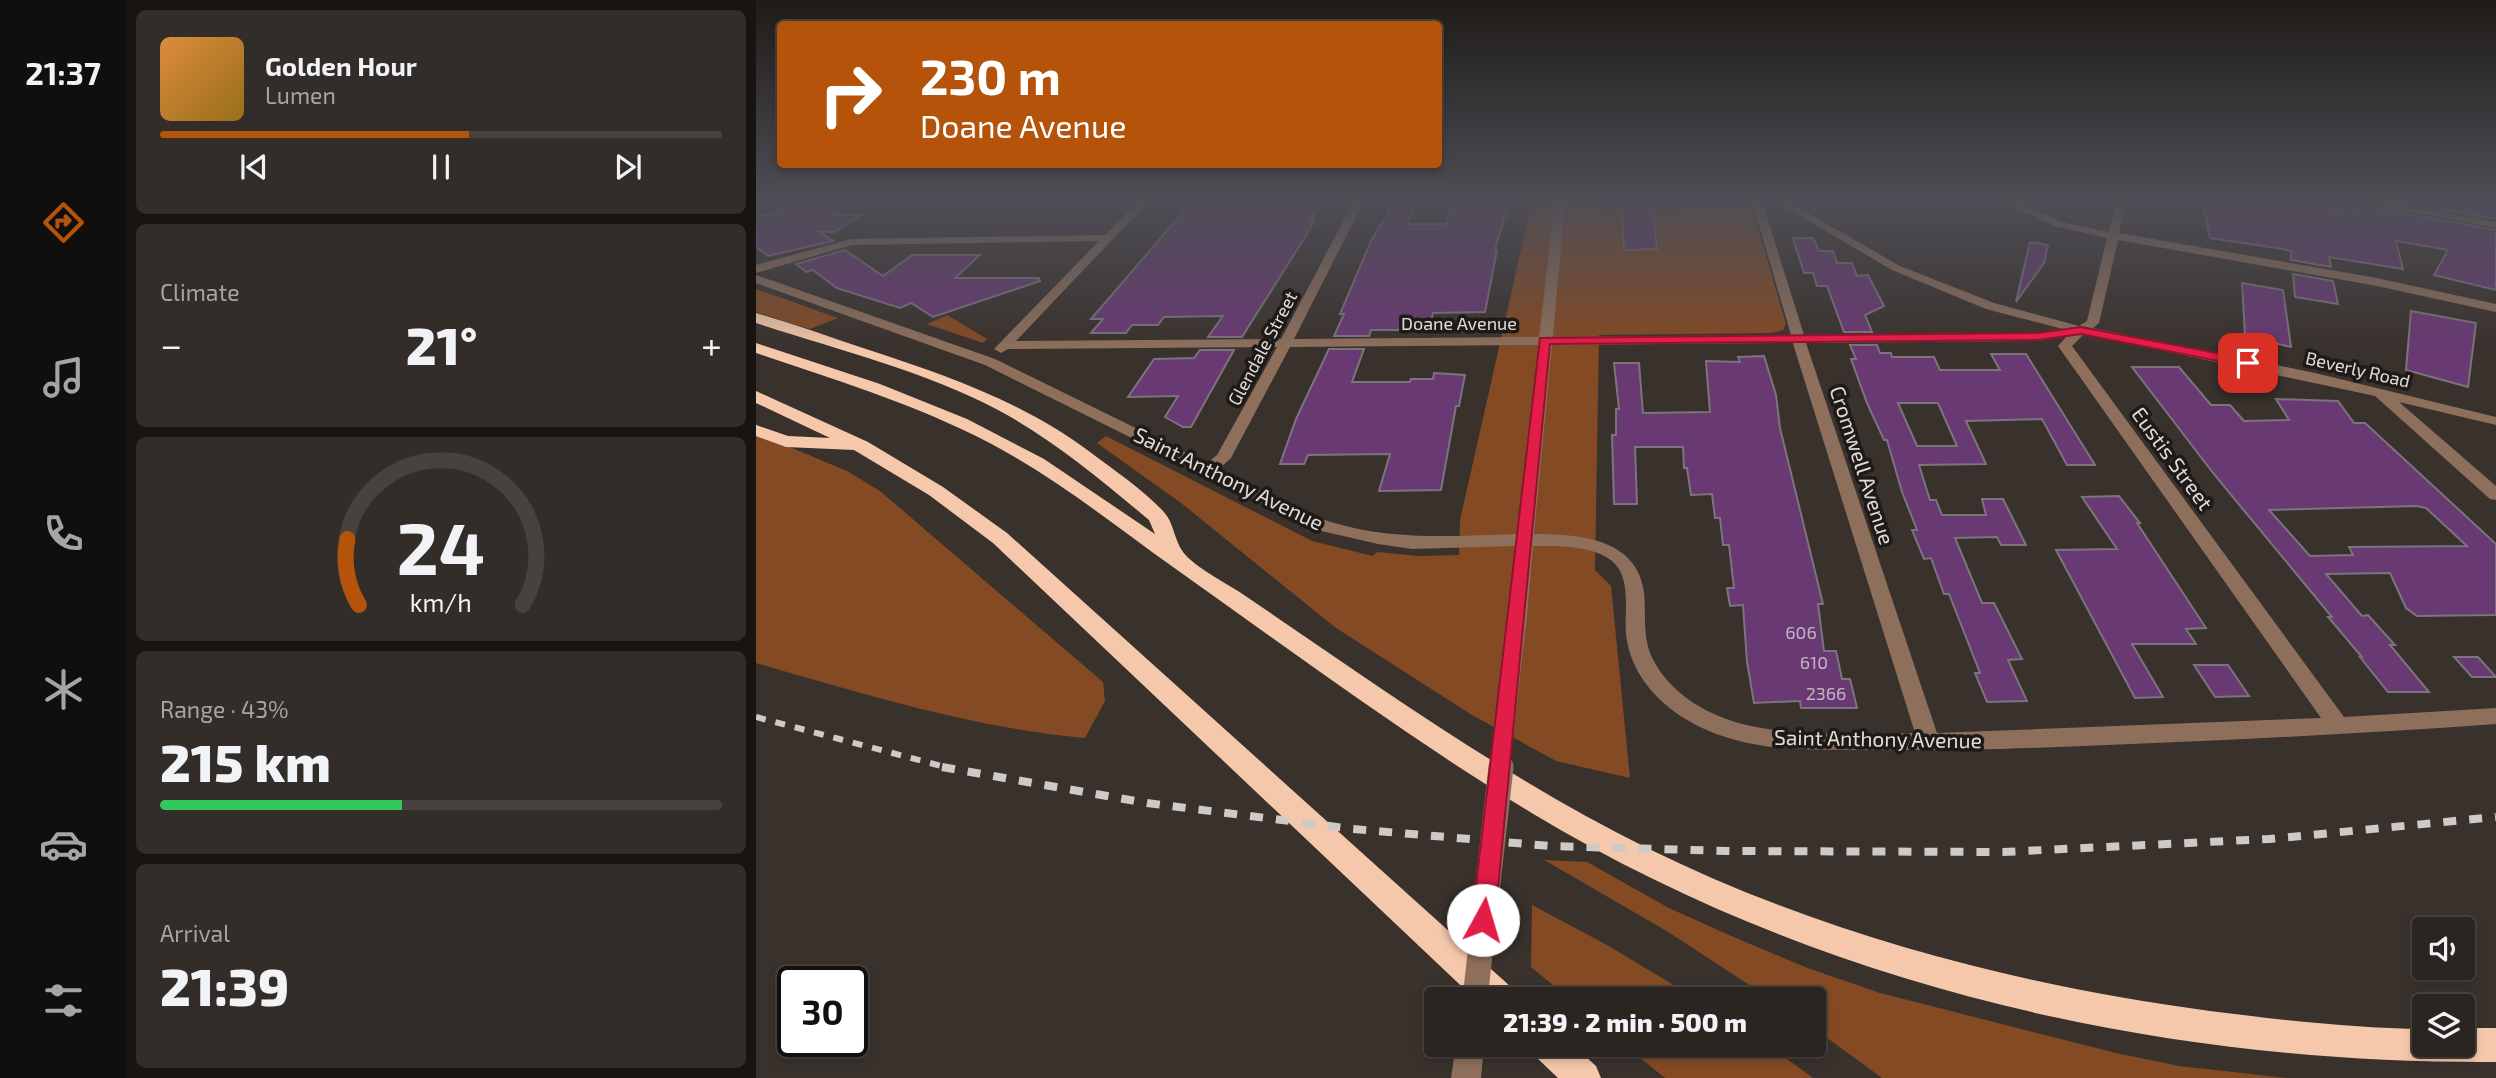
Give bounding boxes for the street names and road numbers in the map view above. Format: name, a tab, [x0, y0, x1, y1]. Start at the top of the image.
street label: Glendale Street	[1223, 287, 1301, 409]
street label: Doane Avenue	[1401, 312, 1517, 334]
street label: Beverly Road	[2304, 346, 2412, 392]
street label: Cromwell Avenue	[1826, 382, 1900, 548]
street label: Eustis Street	[2127, 402, 2219, 514]
street label: Saint Anthony Avenue	[1130, 421, 1328, 535]
street label: Saint Anthony Avenue	[1774, 724, 1982, 752]

